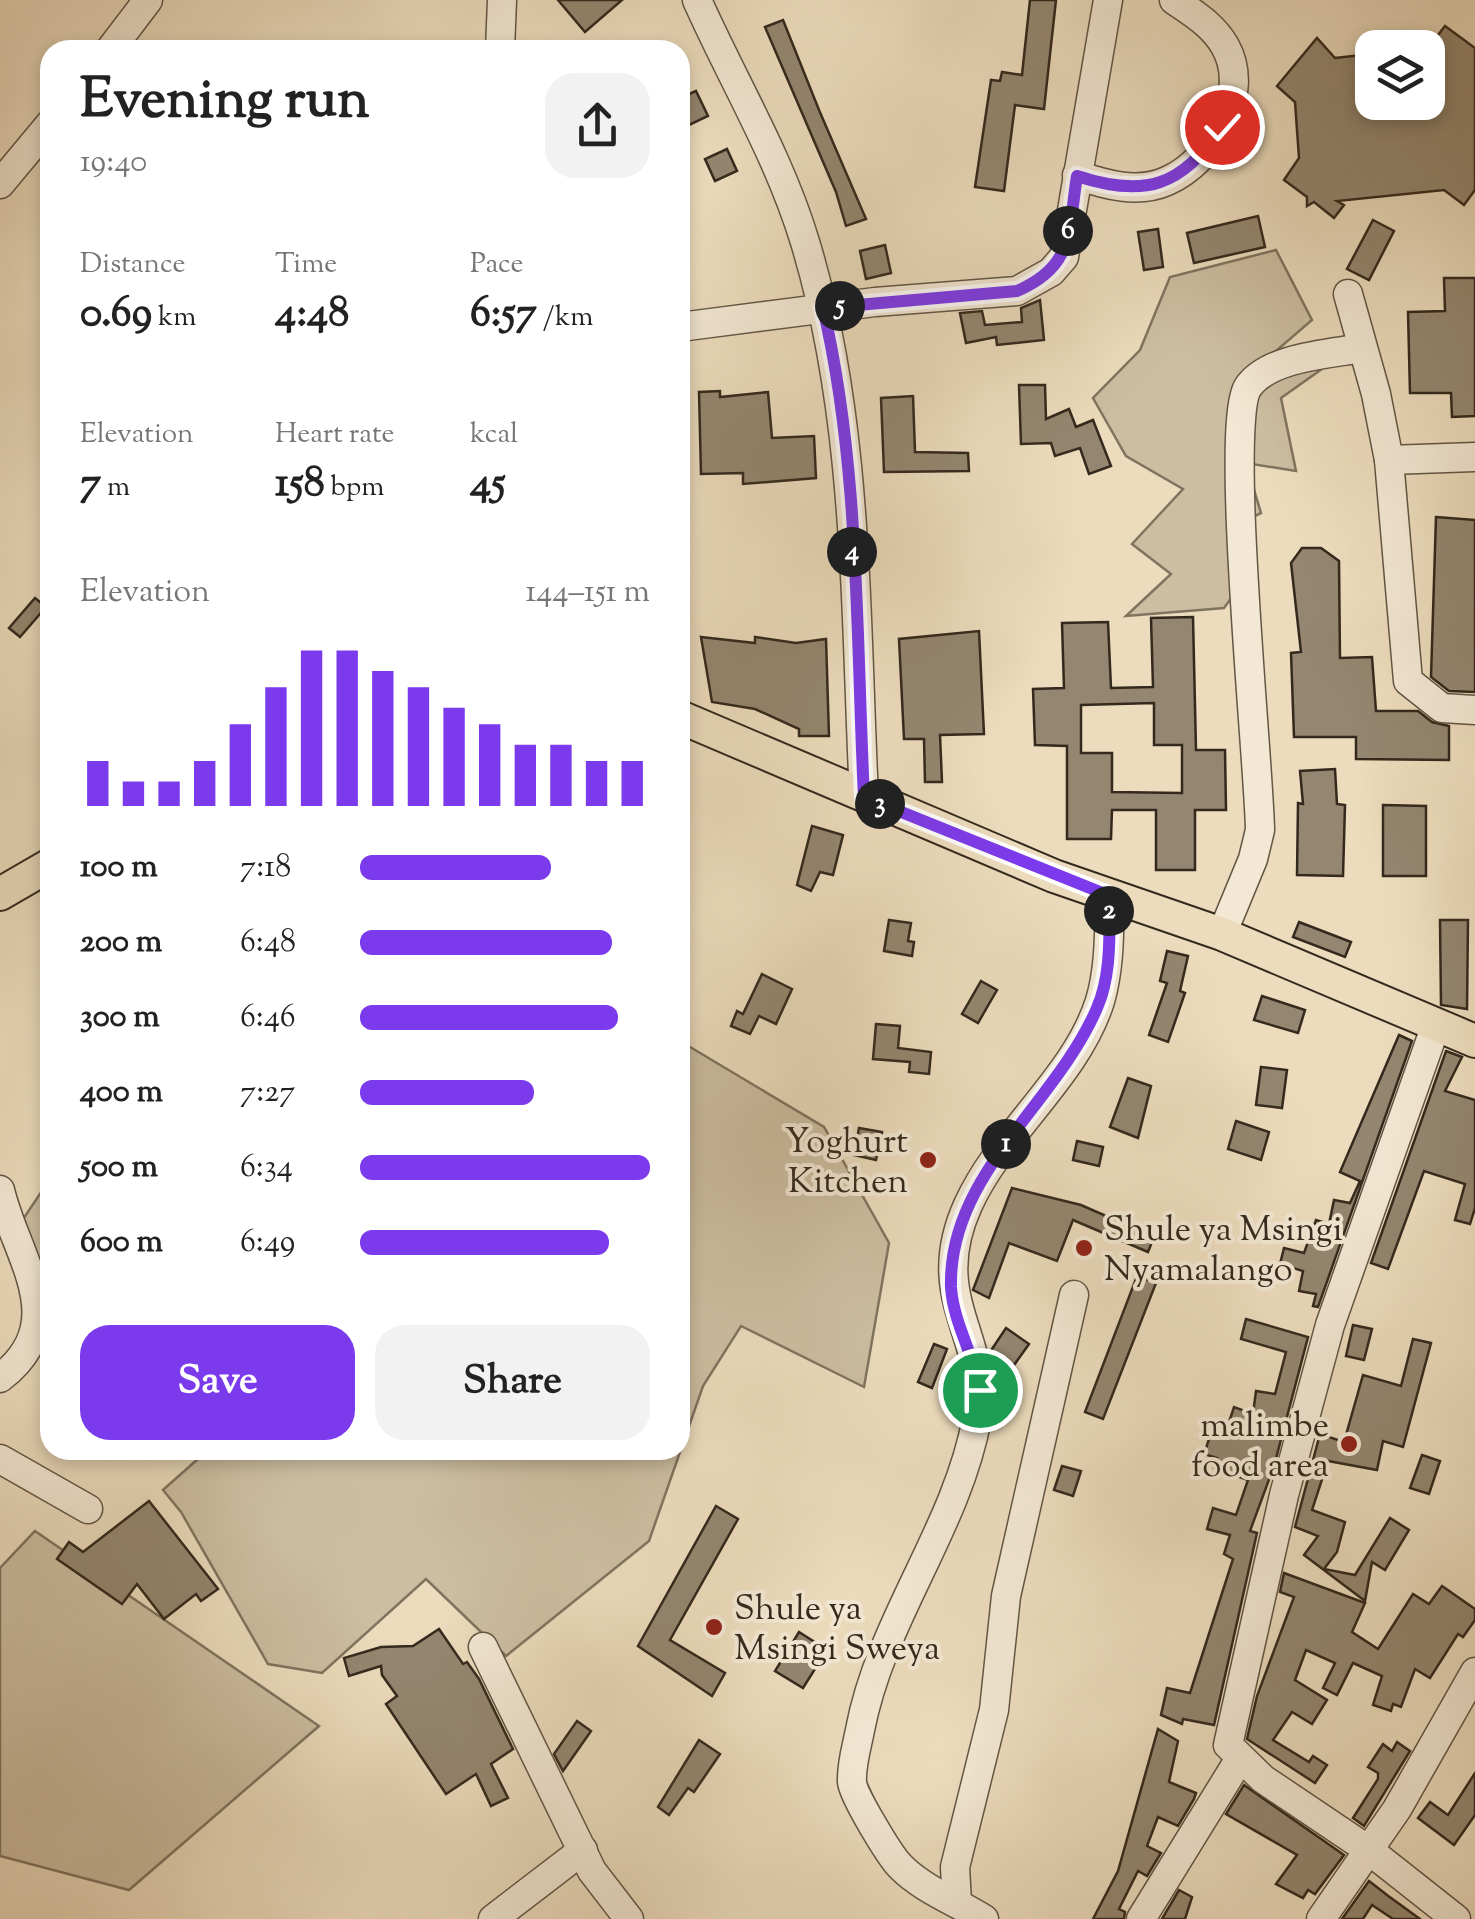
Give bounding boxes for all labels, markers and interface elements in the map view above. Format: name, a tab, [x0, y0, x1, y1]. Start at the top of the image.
map controls	[1355, 30, 1445, 120]
button: layers	[1355, 30, 1445, 120]
text: Evening run	[80, 63, 369, 142]
button: share	[545, 73, 650, 178]
pin	[1180, 85, 1265, 170]
icon: check	[1195, 100, 1250, 155]
text: 19:40	[80, 140, 147, 186]
pin: 6	[1043, 206, 1093, 256]
text: 6	[1061, 211, 1075, 251]
text: Distance	[80, 245, 186, 285]
text: Time	[275, 245, 337, 285]
text: Pace	[470, 245, 524, 285]
pin: 5	[815, 281, 865, 331]
text: 0.69	[80, 285, 152, 345]
text: 4:48	[275, 285, 349, 345]
text: 6:57	[470, 285, 537, 345]
text: 5	[835, 286, 845, 326]
text: km	[152, 298, 197, 338]
text: /km	[537, 298, 593, 338]
text: Elevation	[80, 415, 194, 455]
text: Heart rate	[275, 415, 395, 455]
text: kcal	[470, 415, 518, 455]
text: 7	[80, 455, 101, 515]
text: 158	[275, 455, 325, 515]
text: 45	[470, 455, 506, 515]
text: m	[101, 468, 130, 508]
text: bpm	[325, 468, 384, 508]
pin: 4	[827, 527, 877, 577]
text: 4	[845, 532, 859, 572]
text: Elevation	[80, 570, 210, 616]
text: 144–151 m	[525, 570, 650, 616]
pin: 3	[855, 779, 905, 829]
text: 3	[874, 784, 886, 824]
text: 100 m	[80, 845, 158, 891]
text: 7:18	[240, 845, 291, 891]
pin: 2	[1084, 886, 1134, 936]
text: 2	[1102, 891, 1116, 931]
text: 200 m	[80, 920, 162, 966]
text: 6:48	[240, 920, 296, 966]
text: 300 m	[80, 995, 160, 1041]
text: 6:46	[240, 995, 296, 1041]
text: 400 m	[80, 1070, 163, 1116]
text: 7:27	[240, 1070, 295, 1116]
place label: Yoghurt Kitchen	[785, 1118, 908, 1209]
pin: 1	[981, 1119, 1031, 1169]
text: 1	[1001, 1124, 1011, 1164]
text: 500 m	[80, 1145, 158, 1191]
text: 6:34	[240, 1145, 293, 1191]
marker: Yoghurt Kitchen	[917, 1149, 939, 1171]
place label: Shule ya Msingi Nyamalango	[1104, 1206, 1343, 1297]
text: 600 m	[80, 1220, 163, 1266]
text: 6:49	[240, 1220, 295, 1266]
marker: Shule ya Msingi Nyamalango	[1073, 1237, 1095, 1259]
button: Save	[80, 1325, 355, 1440]
button: Share	[375, 1325, 650, 1440]
pin	[938, 1348, 1023, 1433]
icon: arrive	[953, 1363, 1008, 1418]
place label: malimbe food area	[1191, 1402, 1329, 1493]
marker: malimbe food area	[1338, 1433, 1360, 1455]
place label: Shule ya Msingi Sweya	[734, 1585, 940, 1676]
marker: Shule ya Msingi Sweya	[703, 1616, 725, 1638]

